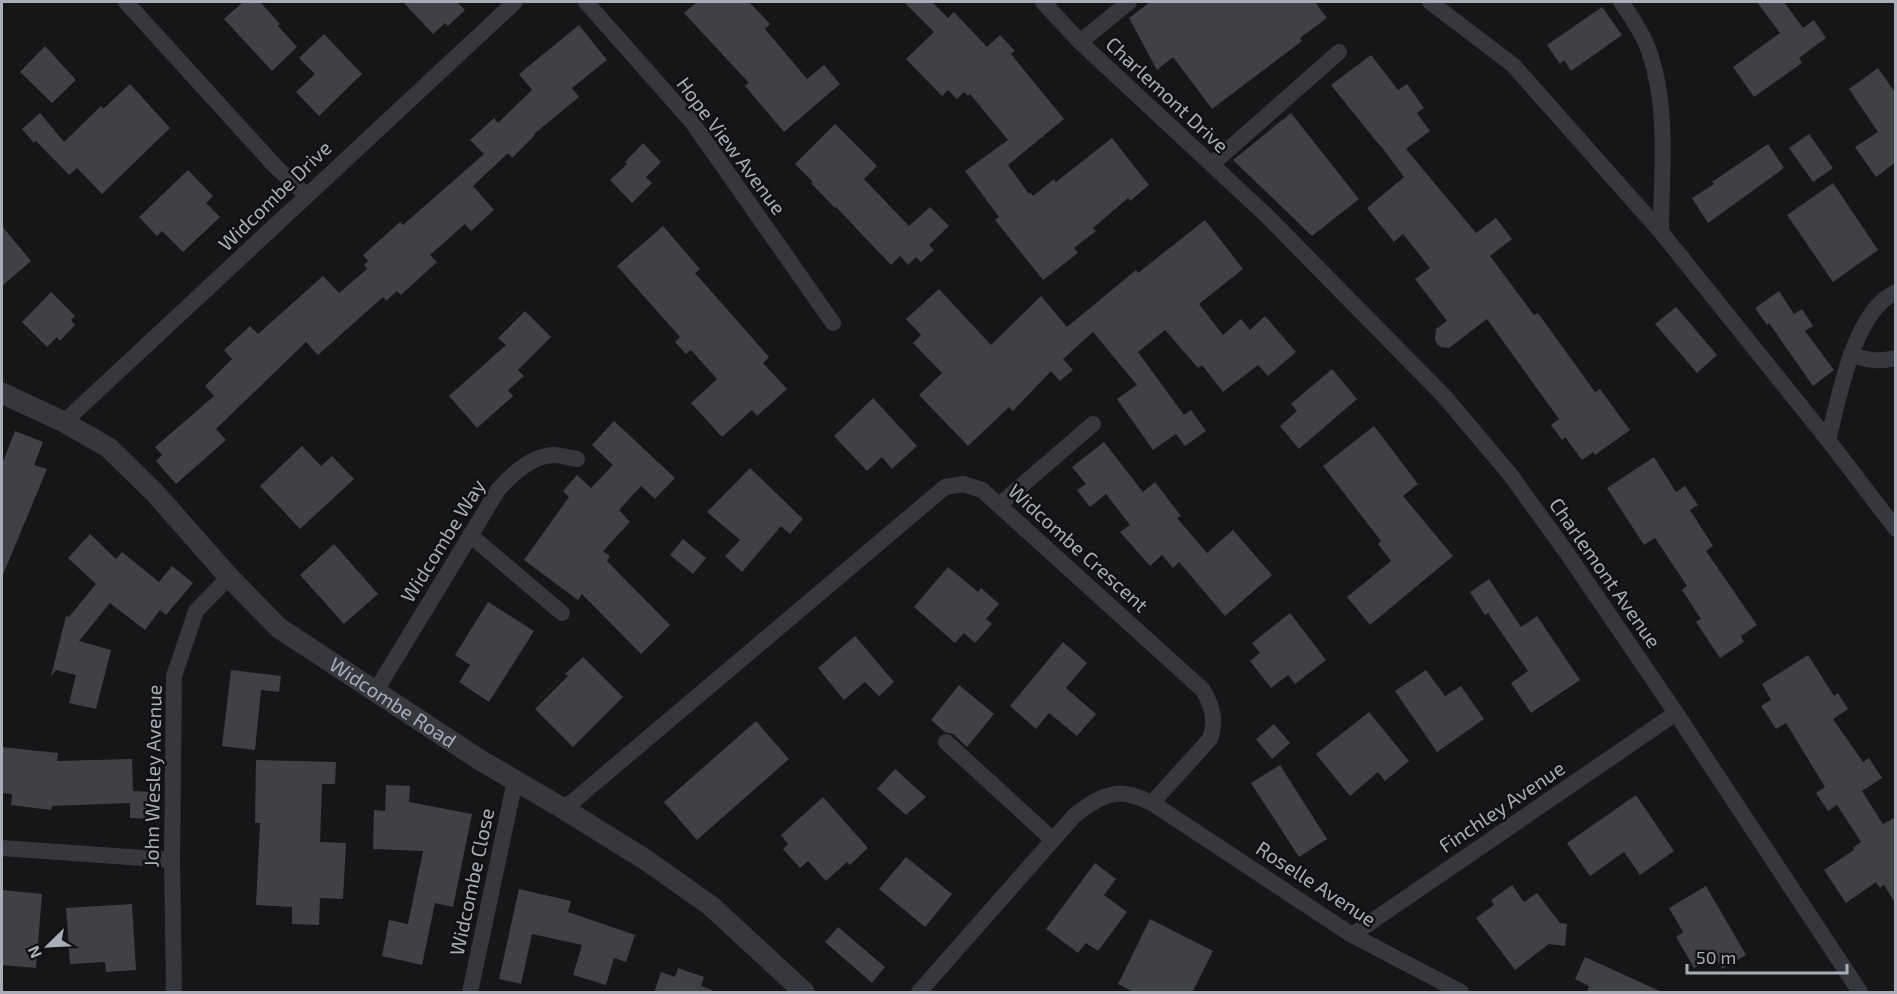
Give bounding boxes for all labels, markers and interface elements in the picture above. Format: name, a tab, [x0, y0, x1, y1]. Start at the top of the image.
street label: Charlemont Drive	[1101, 31, 1234, 157]
street label: Hope View Avenue	[672, 72, 791, 219]
street label: Widcombe Drive	[213, 135, 336, 255]
street label: Widcombe Way	[395, 474, 490, 606]
street label: Widcombe Crescent	[1004, 478, 1154, 617]
street label: Charlemont Avenue	[1545, 493, 1667, 652]
street label: Widcombe Road	[325, 651, 461, 752]
street label: John Wesley Avenue	[138, 684, 166, 868]
street label: Finchley Avenue	[1434, 755, 1569, 857]
street label: Widcombe Close	[444, 806, 498, 958]
street label: Roselle Avenue	[1252, 835, 1381, 931]
north arrow	[18, 916, 78, 976]
scale bar	[1687, 937, 1848, 975]
text: N	[23, 943, 45, 961]
text: 50 m	[1696, 946, 1736, 968]

